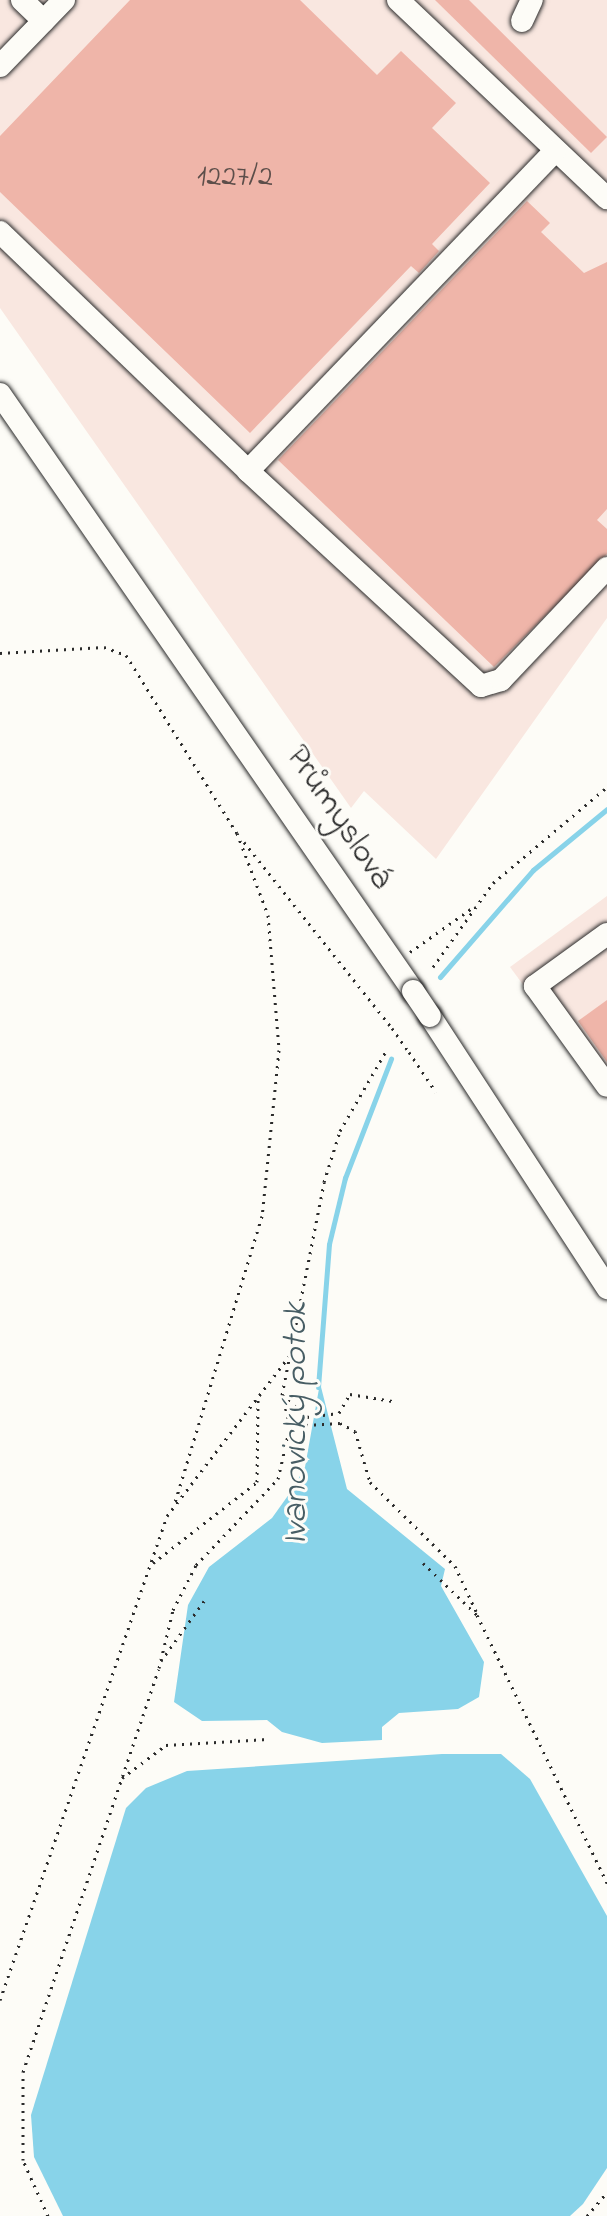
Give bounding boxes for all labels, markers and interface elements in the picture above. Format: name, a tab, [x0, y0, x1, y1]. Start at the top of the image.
house number: 1227/2	[197, 160, 273, 196]
street label: Průmyslová	[275, 739, 401, 897]
water label: Ivanovický potok	[275, 1302, 319, 1546]

